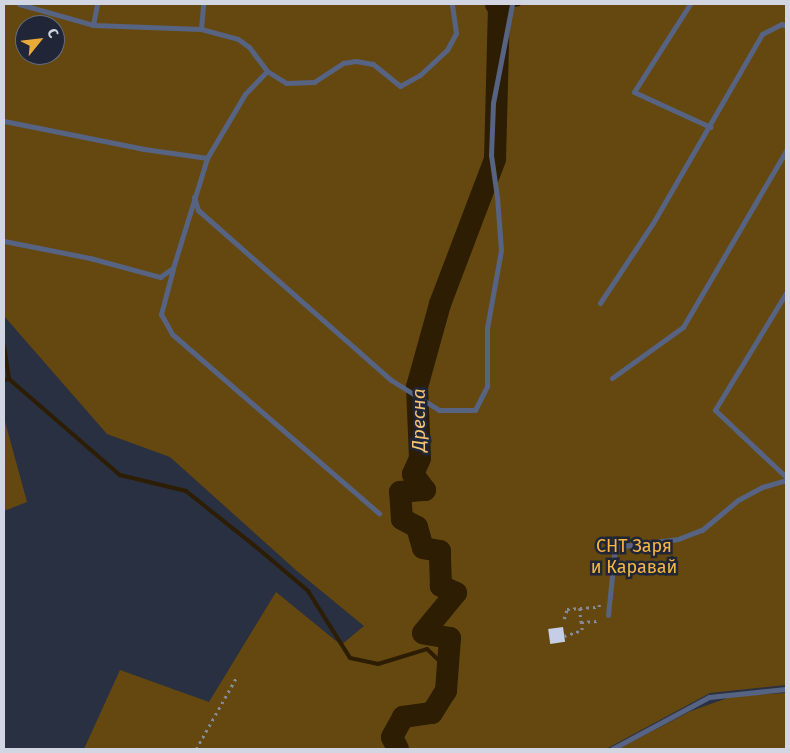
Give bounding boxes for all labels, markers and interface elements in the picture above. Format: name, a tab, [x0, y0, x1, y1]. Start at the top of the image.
north arrow	[15, 15, 65, 65]
text: С	[43, 25, 62, 41]
water label: Дресна	[408, 388, 430, 452]
park label: СНТ Заря и Каравай	[591, 536, 677, 578]

